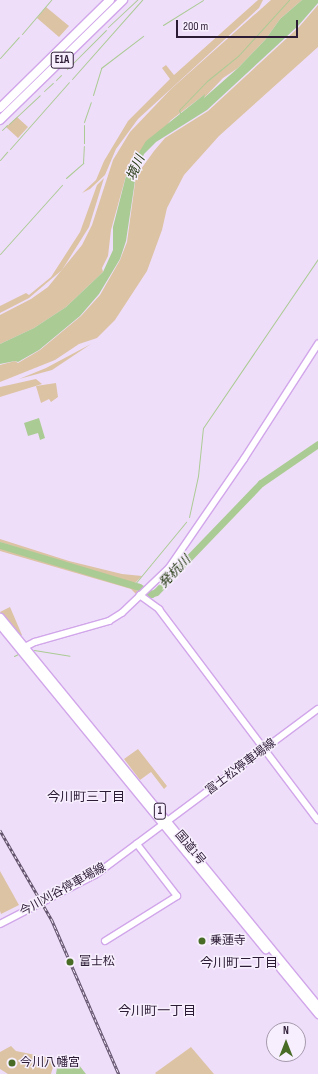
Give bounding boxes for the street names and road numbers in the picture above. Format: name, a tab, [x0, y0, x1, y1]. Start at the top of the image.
road number: E1A	[50, 51, 74, 69]
street label: 富士松停車場線	[203, 736, 279, 798]
road number: 1	[153, 802, 167, 820]
street label: 国道1号	[172, 828, 208, 868]
street label: 今川刈谷停車場線	[18, 860, 108, 920]

